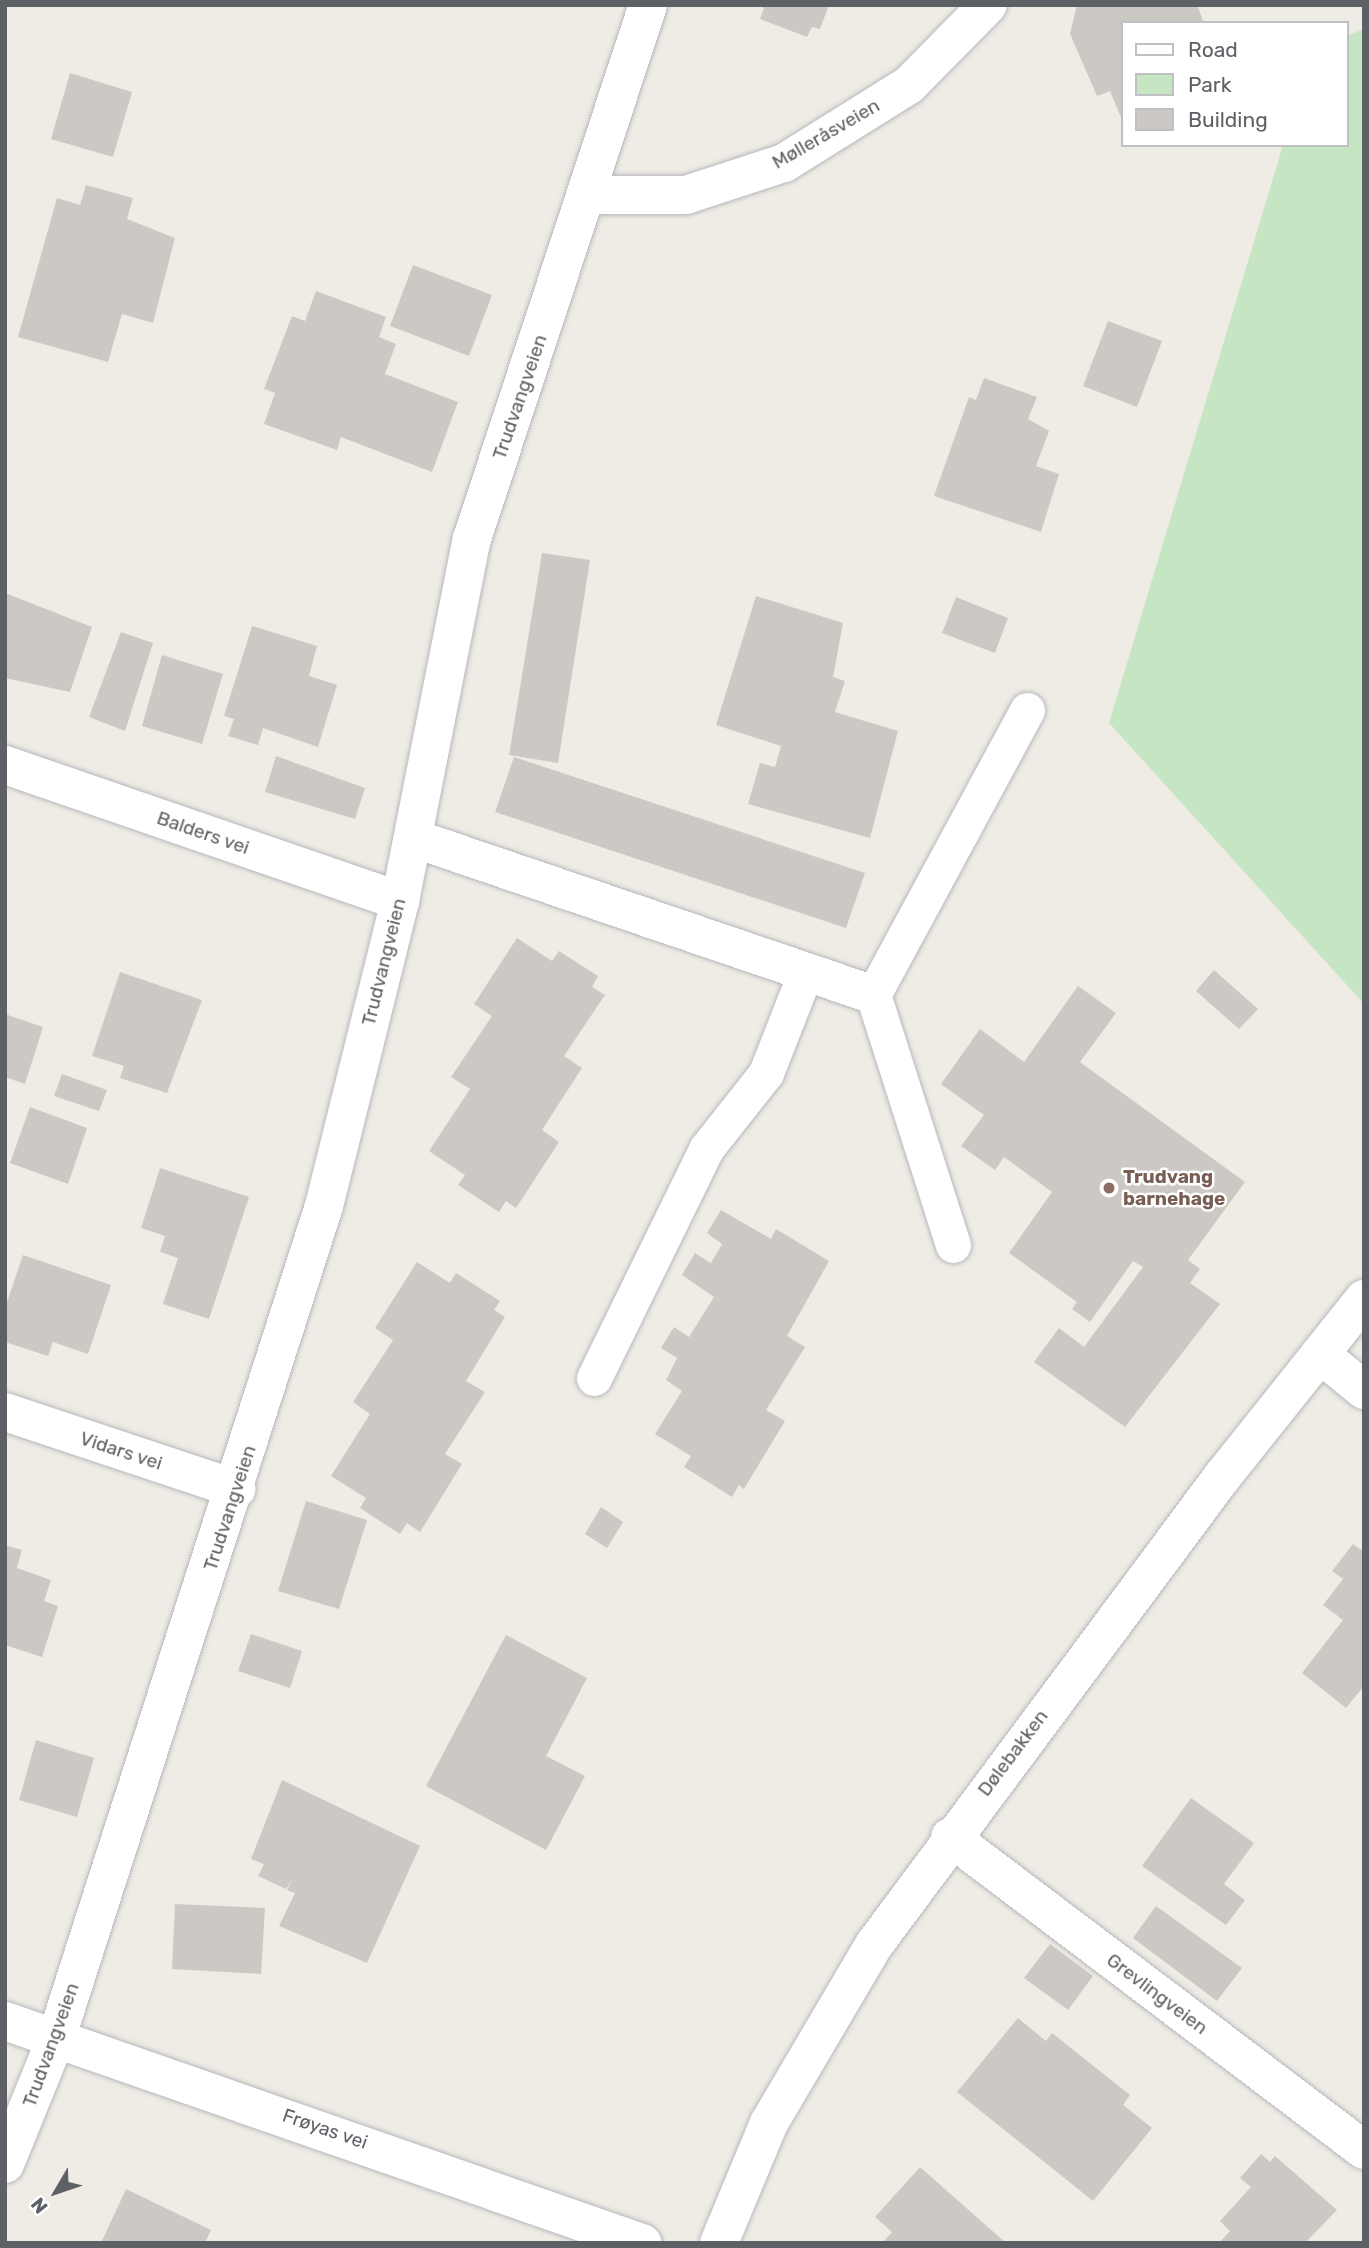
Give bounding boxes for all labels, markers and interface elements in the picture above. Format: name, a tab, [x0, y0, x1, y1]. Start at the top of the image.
legend	[1120, 21, 1348, 147]
text: Road	[1188, 37, 1238, 62]
text: Park	[1188, 72, 1232, 97]
street label: Mølleråsveien	[768, 94, 884, 174]
text: Building	[1188, 107, 1268, 132]
street label: Trudvangveien	[488, 332, 552, 462]
street label: Balders vei	[154, 806, 252, 860]
street label: Trudvangveien	[357, 896, 411, 1028]
place label: Trudvang barnehage	[1123, 1166, 1225, 1210]
marker: Trudvang barnehage	[1101, 1180, 1117, 1196]
street label: Vidars vei	[77, 1427, 165, 1475]
street label: Trudvangveien	[199, 1442, 261, 1574]
street label: Dølebakken	[973, 1705, 1053, 1801]
street label: Grevlingveien	[1102, 1949, 1212, 2039]
street label: Trudvangveien	[18, 1980, 84, 2110]
street label: Frøyas vei	[279, 2104, 371, 2154]
north arrow	[21, 2157, 91, 2227]
text: N	[26, 2193, 53, 2218]

